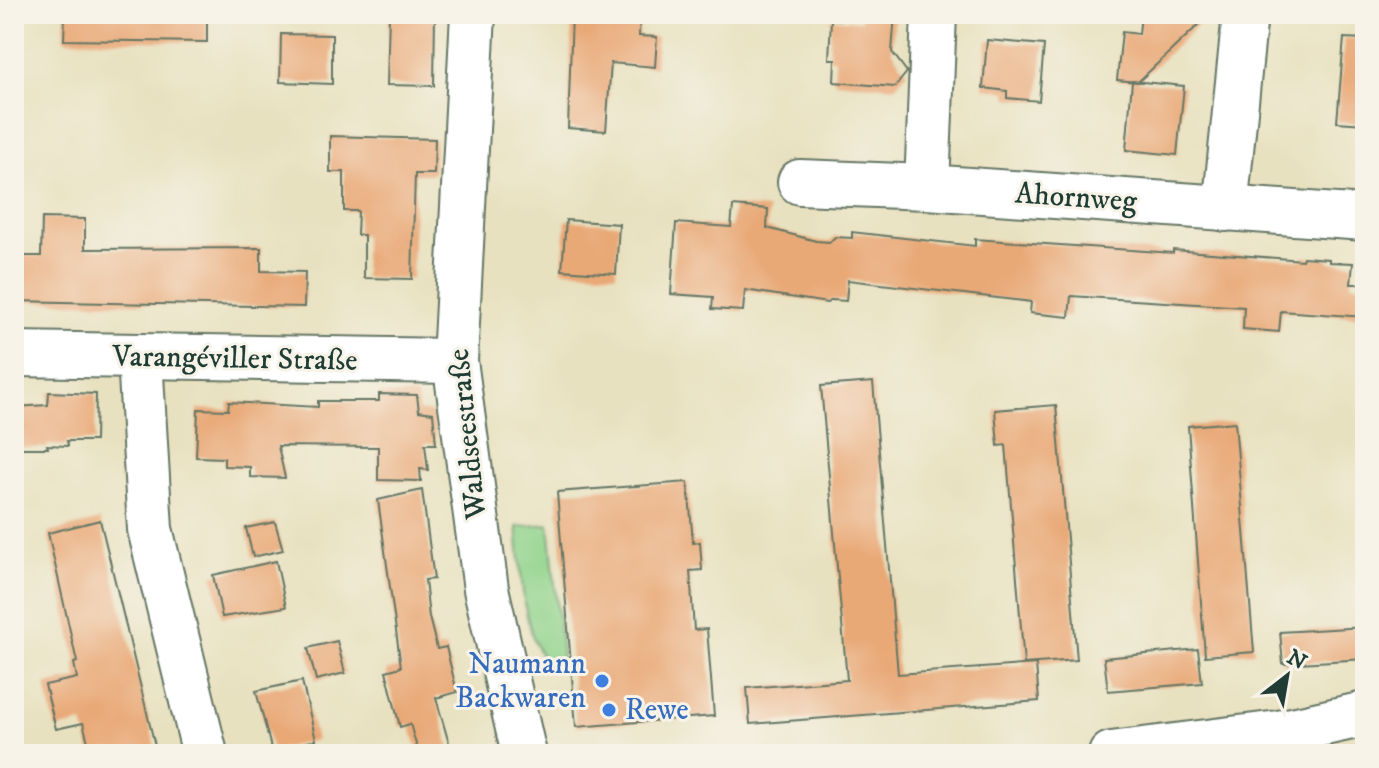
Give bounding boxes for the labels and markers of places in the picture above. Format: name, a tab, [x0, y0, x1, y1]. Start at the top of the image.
place label: Naumann Backwaren	[455, 646, 586, 717]
marker: Naumann Backwaren	[593, 672, 611, 690]
place label: Rewe	[625, 692, 689, 729]
marker: Rewe	[600, 701, 618, 719]

